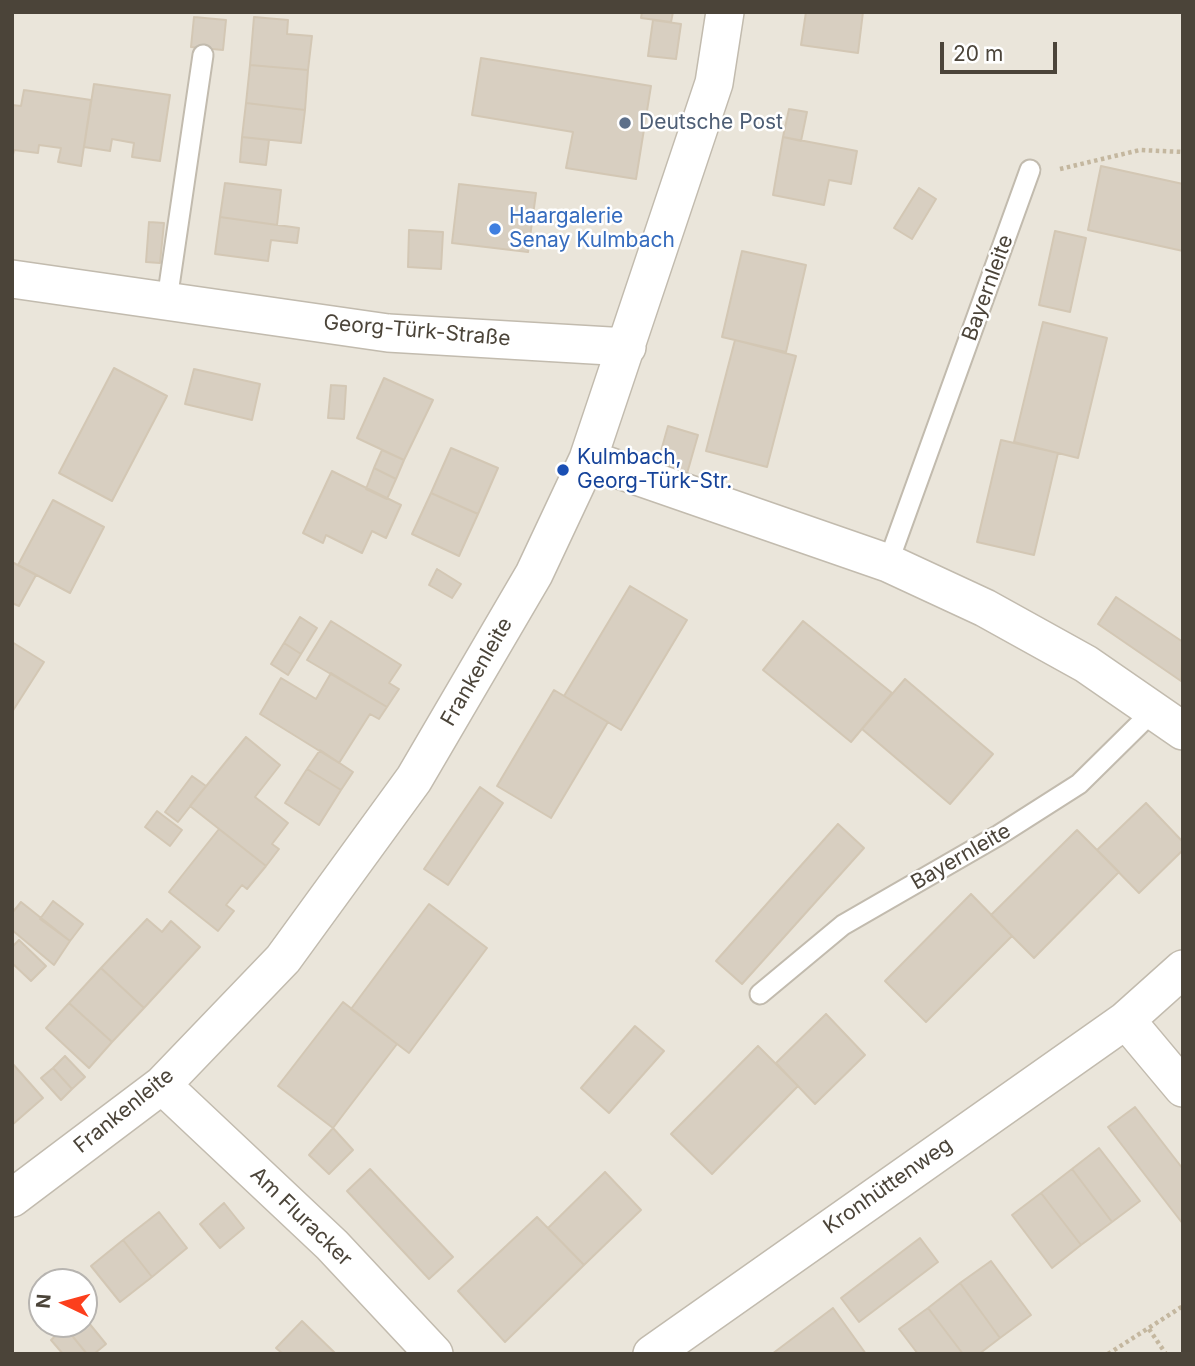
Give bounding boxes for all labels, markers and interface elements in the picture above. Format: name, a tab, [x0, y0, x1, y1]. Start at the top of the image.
scale bar	[943, 28, 1060, 72]
text: 20 m	[953, 41, 1003, 66]
place label: Deutsche Post	[639, 110, 783, 136]
marker: Deutsche Post	[617, 115, 633, 131]
place label: Haargalerie Senay Kulmbach	[509, 204, 675, 254]
marker: Haargalerie Senay Kulmbach	[487, 221, 503, 237]
street label: Bayernleite	[957, 232, 1019, 344]
street label: Georg-Türk-Straße	[322, 310, 512, 352]
place label: Kulmbach, Georg-Türk-Str.	[577, 445, 732, 495]
marker: Kulmbach, Georg-Türk-Str.	[555, 462, 571, 478]
street label: Frankenleite	[436, 613, 518, 731]
street label: Bayernleite	[907, 818, 1015, 896]
street label: Frankenleite	[69, 1063, 179, 1159]
street label: Kronhüttenweg	[819, 1132, 957, 1240]
street label: Am Fluracker	[245, 1162, 357, 1272]
north arrow	[28, 1268, 98, 1338]
text: N	[31, 1293, 56, 1310]

